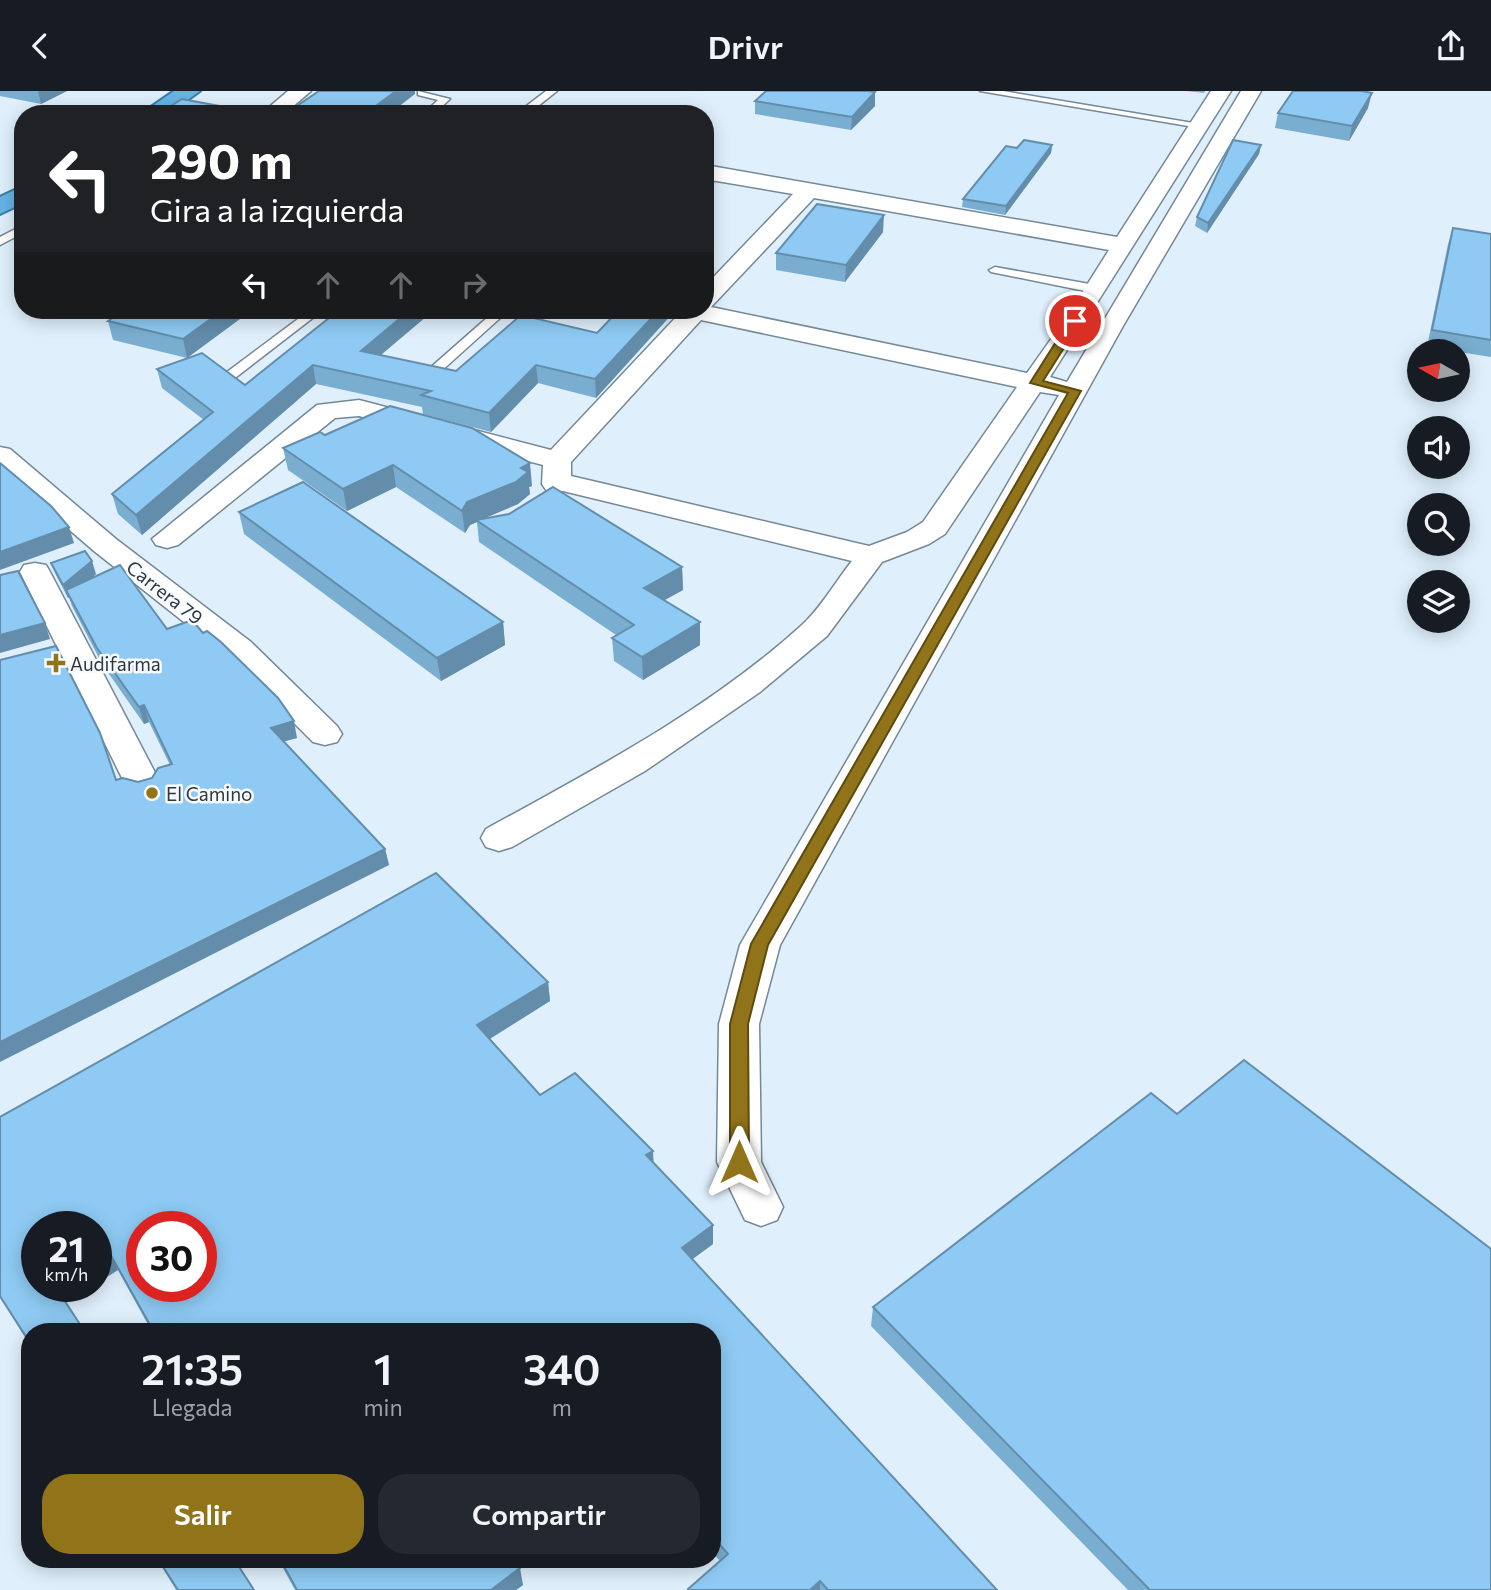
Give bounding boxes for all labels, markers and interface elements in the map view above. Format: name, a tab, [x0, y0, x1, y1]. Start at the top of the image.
text: Drivr	[708, 26, 783, 66]
icon: back	[21, 27, 59, 65]
icon: share	[1432, 27, 1470, 65]
text: 290 m	[150, 129, 292, 189]
icon: left	[35, 133, 126, 224]
text: Gira a la izquierda	[150, 189, 404, 229]
icon: left	[236, 266, 274, 304]
icon: ahead	[309, 266, 347, 304]
icon: ahead	[382, 266, 420, 304]
icon: right	[455, 266, 493, 304]
pin	[1045, 291, 1105, 351]
icon: arrive	[1056, 302, 1094, 340]
north arrow	[1407, 339, 1470, 403]
map controls	[1407, 339, 1470, 633]
button: sound	[1407, 416, 1470, 479]
button: search	[1407, 493, 1470, 556]
street label: Carrera 79	[122, 555, 208, 629]
button: layers	[1407, 570, 1470, 633]
place label: Audifarma	[70, 652, 161, 675]
marker: Audifarma	[48, 655, 64, 671]
place label: El Camino	[166, 782, 252, 805]
marker: El Camino	[144, 785, 160, 801]
position arrow	[702, 1125, 776, 1199]
speed limit sign: 30	[126, 1211, 217, 1302]
text: 21	[49, 1226, 84, 1269]
text: km/h	[45, 1263, 88, 1285]
text: 21:35	[141, 1342, 243, 1394]
text: 1	[374, 1342, 392, 1394]
text: 340	[523, 1342, 601, 1394]
text: Llegada	[152, 1393, 233, 1421]
text: min	[363, 1393, 403, 1421]
text: m	[552, 1393, 572, 1421]
button: Salir	[42, 1474, 364, 1554]
button: Compartir	[378, 1474, 700, 1554]

